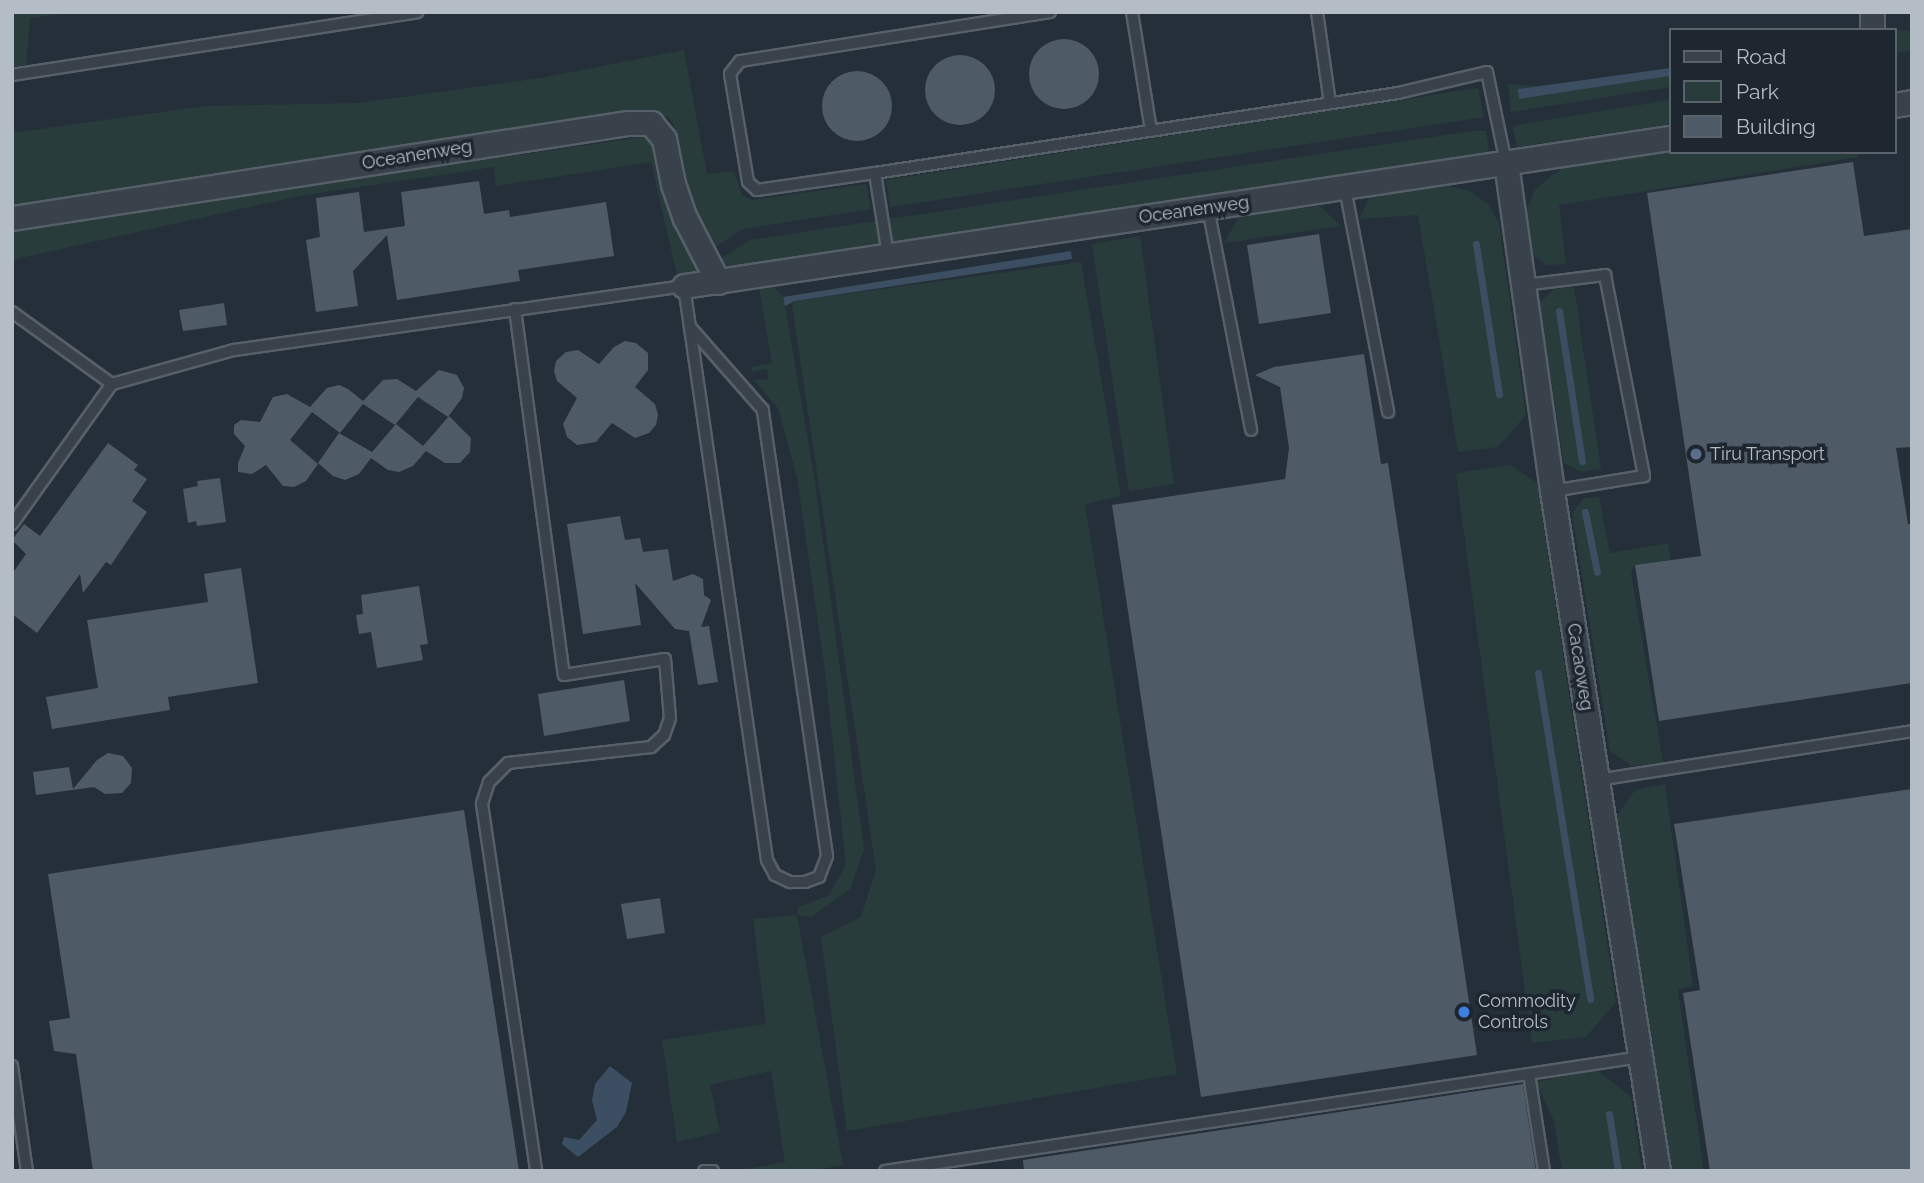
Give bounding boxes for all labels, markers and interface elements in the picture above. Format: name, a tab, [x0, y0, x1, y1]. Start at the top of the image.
legend	[1668, 28, 1896, 154]
text: Road	[1736, 44, 1786, 69]
text: Park	[1736, 79, 1779, 104]
text: Building	[1736, 114, 1816, 139]
street label: Oceanenweg	[360, 136, 474, 174]
street label: Oceanenweg	[1138, 192, 1250, 228]
place label: Tiru Transport	[1710, 443, 1825, 465]
marker: Tiru Transport	[1688, 446, 1704, 462]
street label: Cacaoweg	[1562, 622, 1598, 712]
place label: Commodity Controls	[1478, 991, 1576, 1034]
marker: Commodity Controls	[1456, 1004, 1472, 1020]

